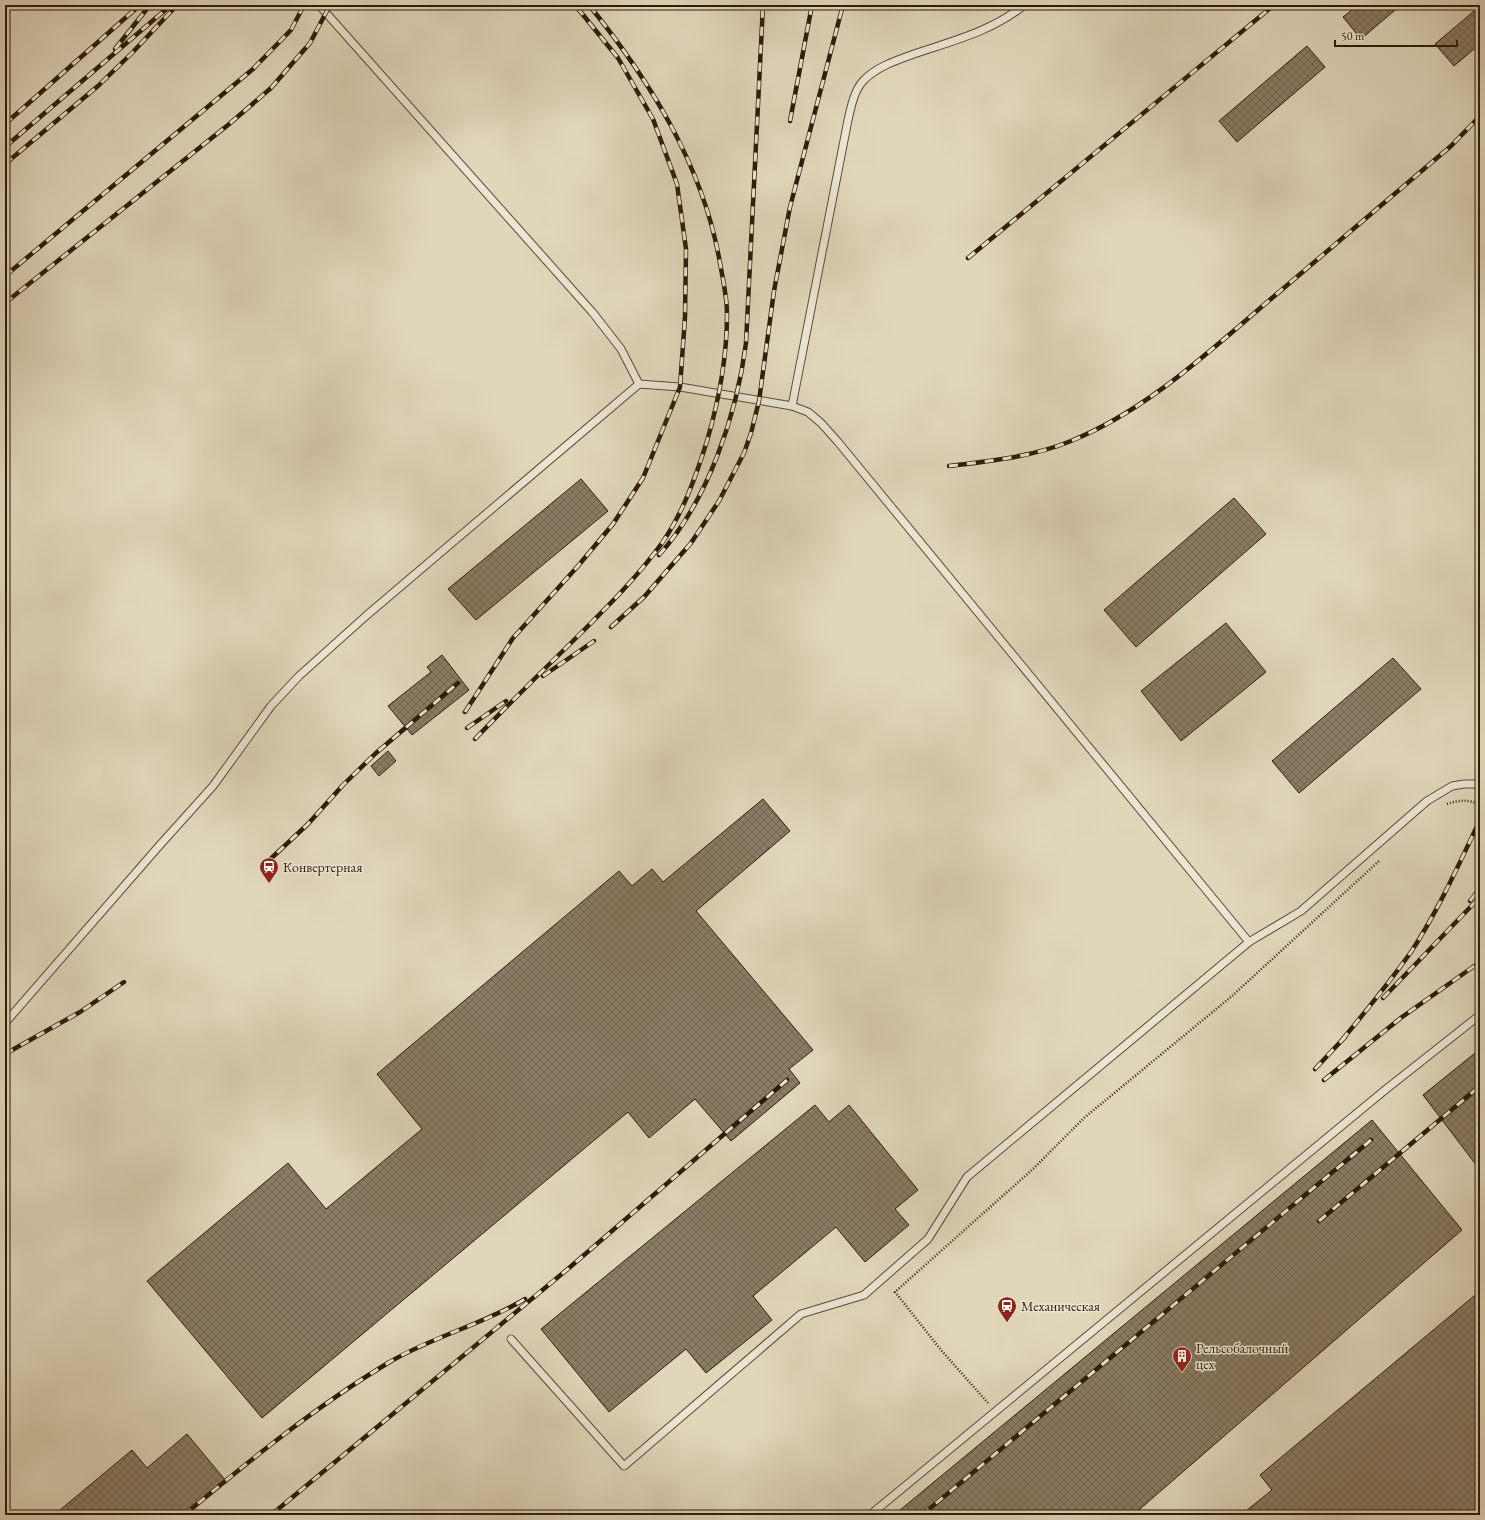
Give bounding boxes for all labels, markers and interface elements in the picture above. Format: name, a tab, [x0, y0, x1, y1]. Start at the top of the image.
scale bar	[1335, 22, 1457, 48]
text: 50 m	[1341, 28, 1365, 44]
station icon: Конвертерная	[258, 856, 280, 884]
place label: Конвертерная	[283, 858, 362, 876]
station icon: Механическая	[996, 1295, 1018, 1323]
place label: Механическая	[1021, 1297, 1100, 1315]
place label: Рельсобалочный цех	[1196, 1339, 1289, 1373]
building icon: Рельсобалочный цех	[1171, 1345, 1193, 1373]

